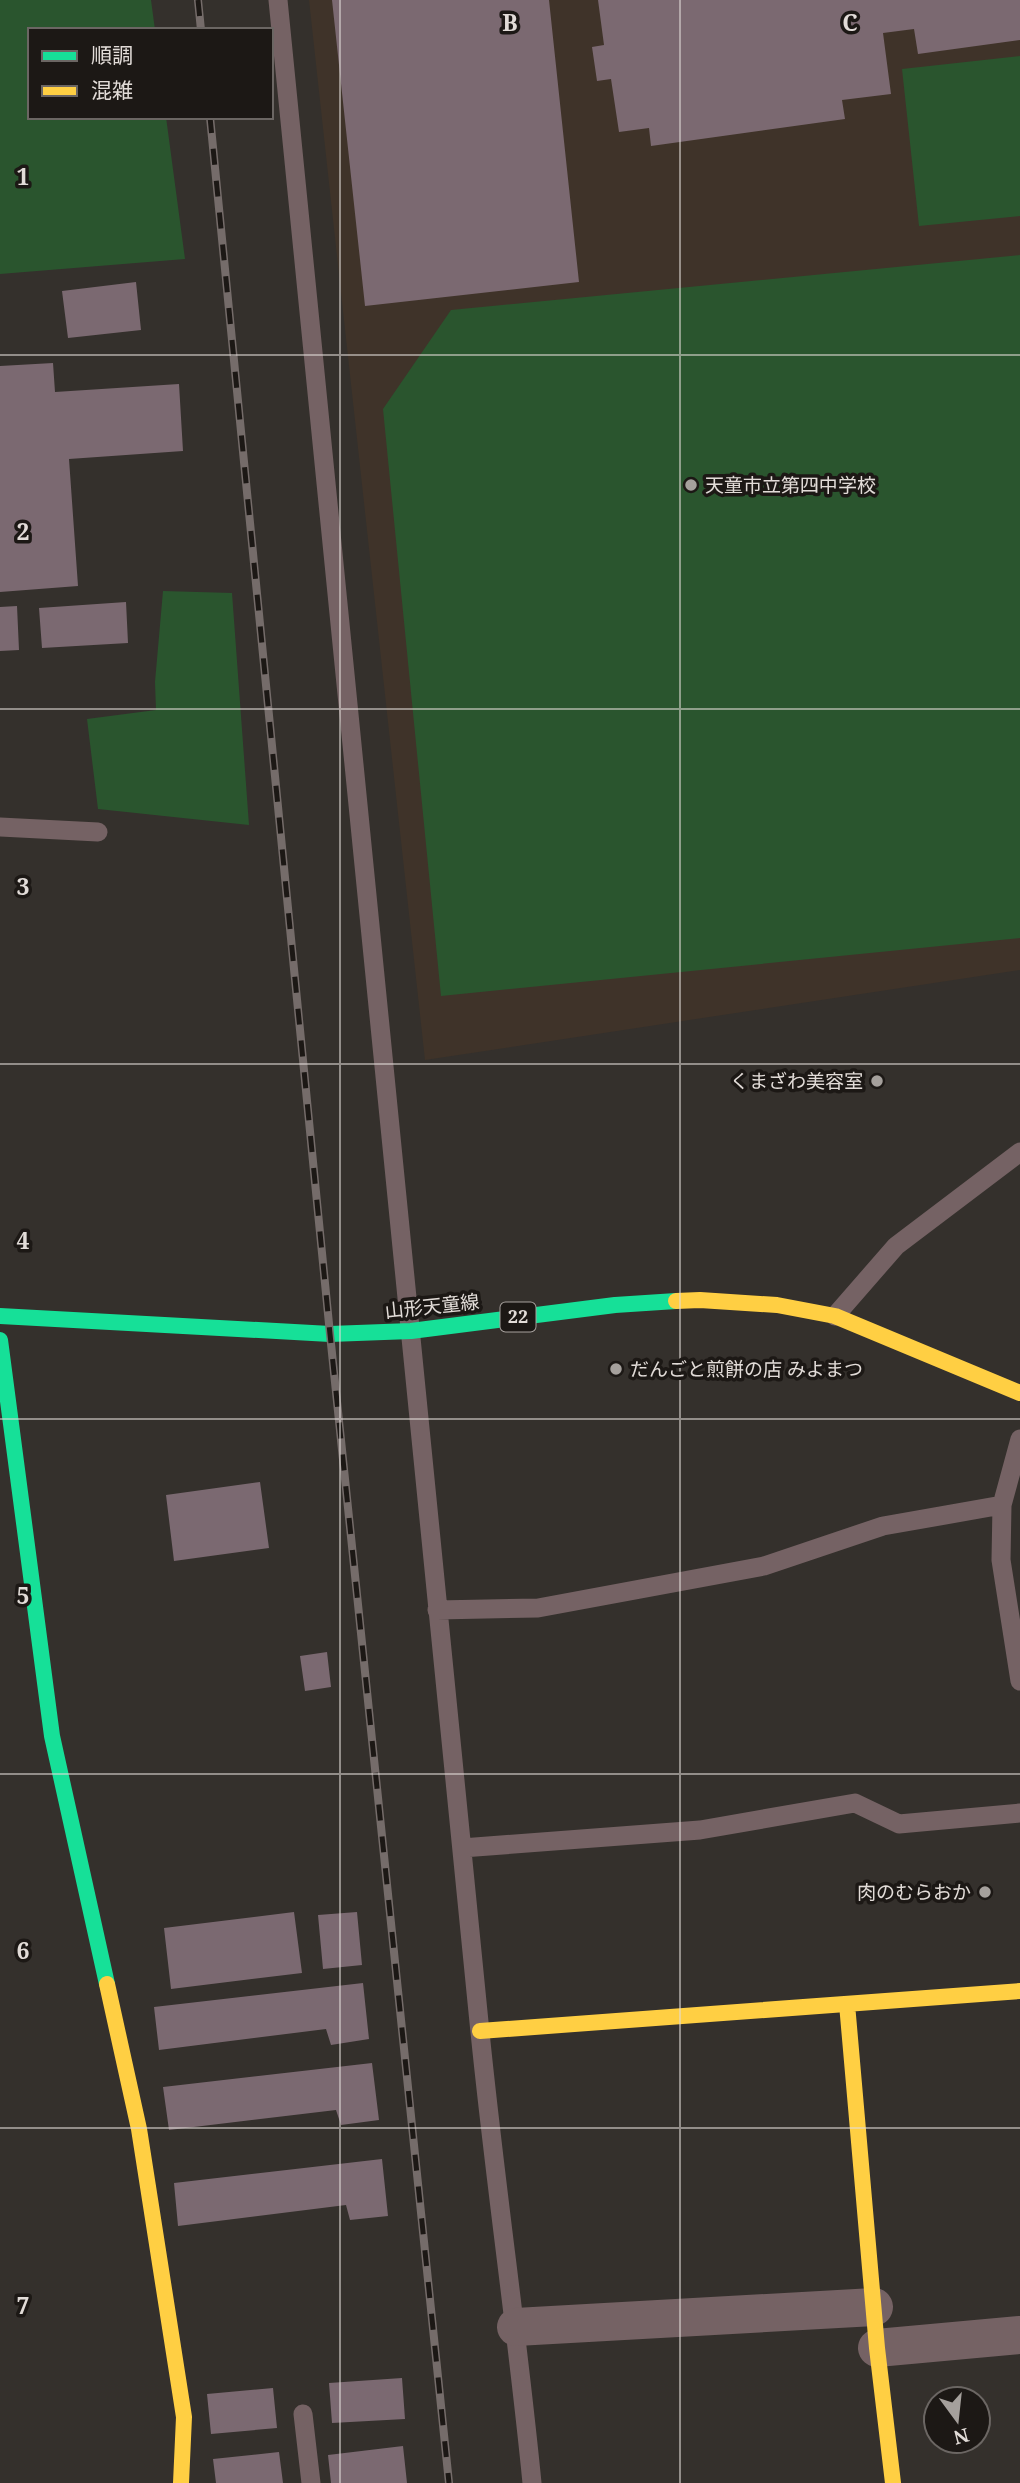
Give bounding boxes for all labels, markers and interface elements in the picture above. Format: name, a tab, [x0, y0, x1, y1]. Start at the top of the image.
text: B	[502, 6, 518, 38]
text: C	[842, 6, 858, 38]
legend	[28, 28, 273, 119]
text: 順調	[91, 41, 133, 69]
text: 混雑	[91, 76, 133, 104]
text: 1	[17, 160, 30, 192]
place label: 天童市立第四中学校	[705, 472, 876, 498]
marker: 天童市立第四中学校	[683, 477, 699, 493]
text: 2	[17, 515, 30, 547]
text: 3	[17, 870, 30, 902]
place label: くまざわ美容室	[730, 1068, 863, 1094]
marker: くまざわ美容室	[869, 1073, 885, 1089]
text: 4	[17, 1224, 30, 1256]
street label: 山形天童線	[383, 1288, 481, 1324]
road number: 22	[500, 1302, 536, 1332]
place label: だんごと煎餅の店 みよまつ	[630, 1356, 863, 1382]
marker: だんごと煎餅の店 みよまつ	[608, 1361, 624, 1377]
text: 5	[17, 1579, 30, 1611]
place label: 肉のむらおか	[857, 1879, 971, 1905]
marker: 肉のむらおか	[977, 1884, 993, 1900]
text: 6	[17, 1934, 30, 1966]
text: 7	[17, 2289, 30, 2321]
north arrow	[922, 2385, 992, 2455]
text: N	[951, 2422, 972, 2451]

